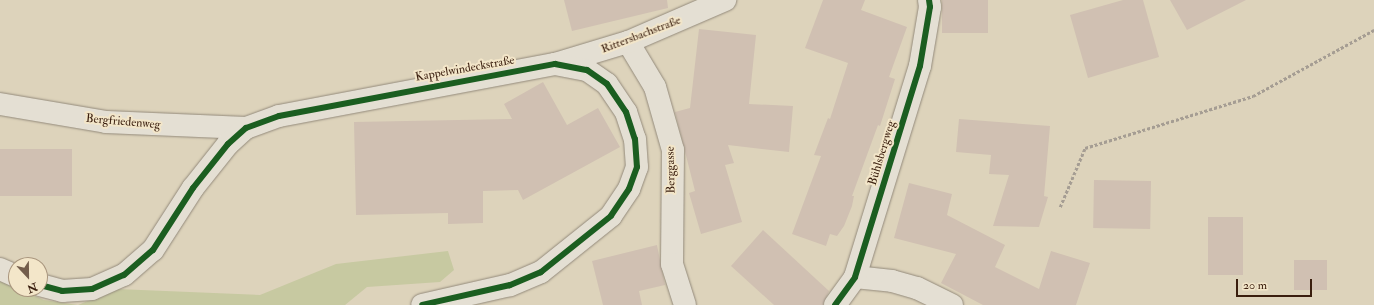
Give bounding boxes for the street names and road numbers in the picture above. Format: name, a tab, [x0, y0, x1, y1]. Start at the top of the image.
street label: Rittersbachstraße	[599, 13, 683, 57]
street label: Kappelwindeckstraße	[414, 53, 516, 85]
street label: Bergfriedenweg	[85, 112, 161, 132]
street label: Bühlsbergweg	[865, 119, 899, 187]
street label: Berggasse	[663, 146, 679, 194]

